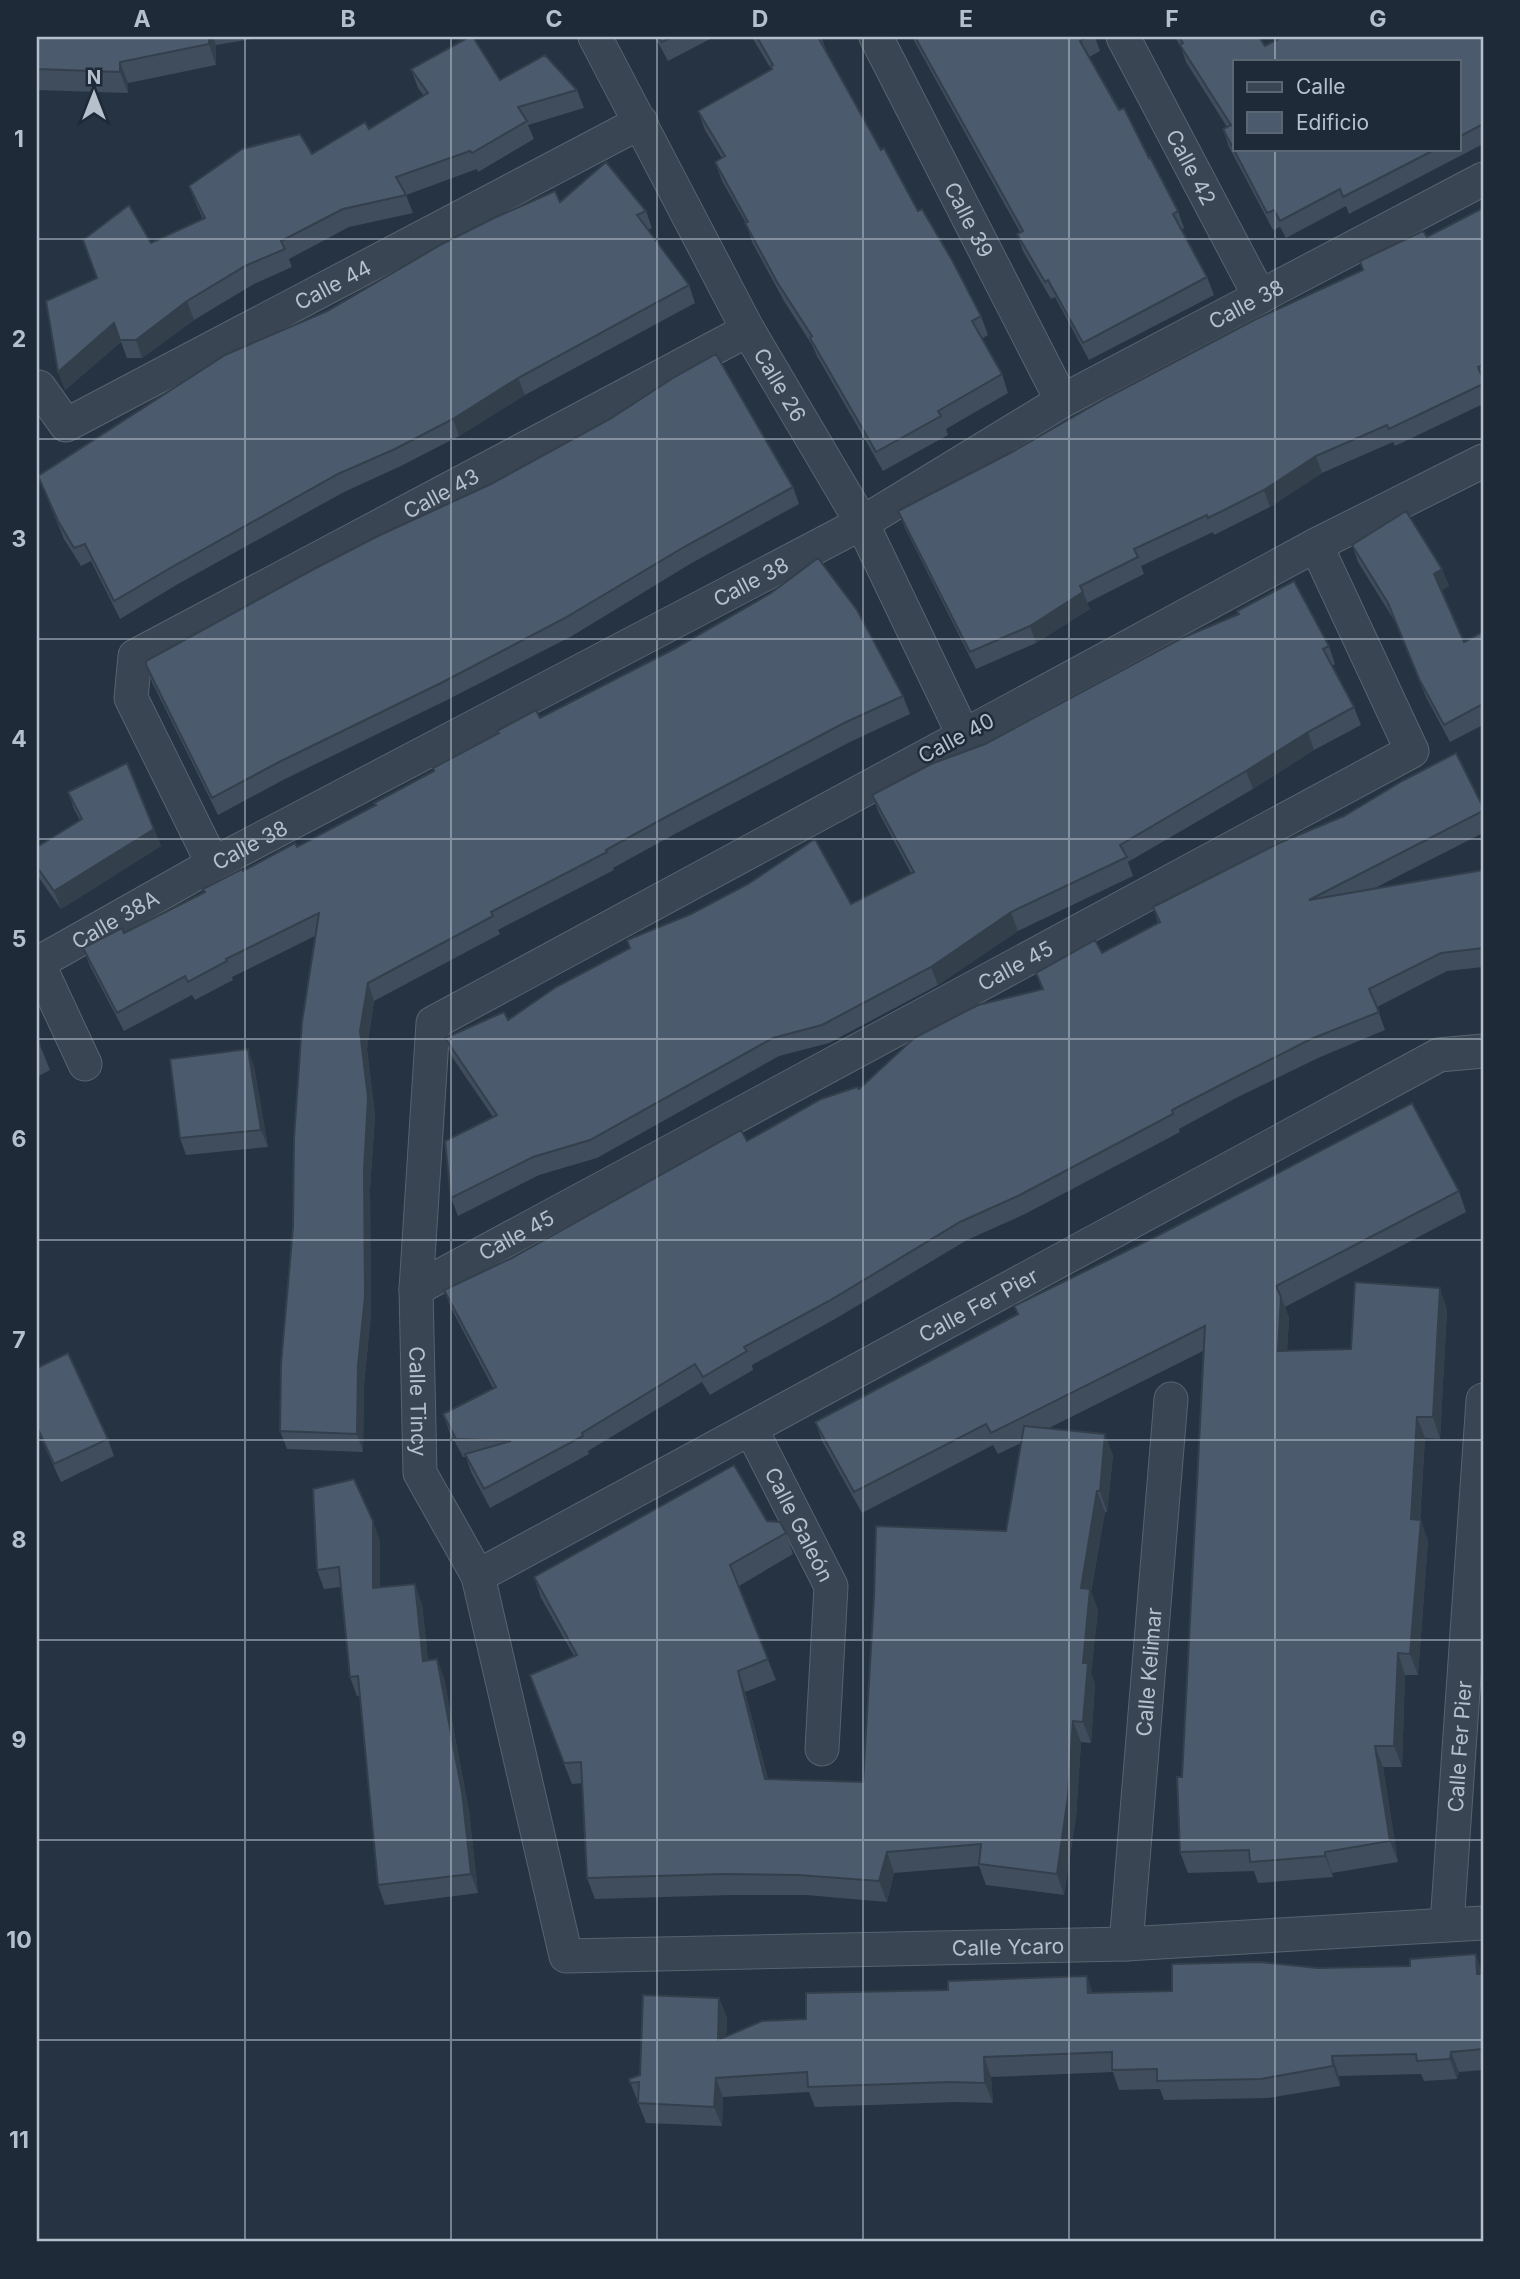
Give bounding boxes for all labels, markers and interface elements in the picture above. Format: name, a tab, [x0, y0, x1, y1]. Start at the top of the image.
text: A	[133, 5, 151, 33]
text: B	[340, 5, 356, 33]
text: C	[545, 5, 563, 33]
text: D	[752, 5, 768, 33]
text: E	[959, 5, 973, 33]
text: F	[1165, 5, 1179, 33]
text: G	[1369, 5, 1387, 33]
north arrow	[60, 60, 130, 130]
legend	[1233, 60, 1460, 150]
text: N	[87, 66, 101, 89]
text: Calle	[1296, 74, 1346, 99]
text: Edificio	[1296, 110, 1369, 135]
text: 1	[14, 125, 24, 153]
street label: Calle 42	[1161, 125, 1222, 209]
street label: Calle 39	[940, 178, 999, 262]
street label: Calle 44	[290, 254, 375, 315]
street label: Calle 38	[1204, 274, 1288, 334]
text: 2	[12, 325, 26, 353]
street label: Calle 26	[749, 343, 812, 426]
street label: Calle 43	[399, 463, 483, 524]
text: 3	[12, 525, 26, 553]
street label: Calle 38	[709, 551, 793, 611]
street label: Calle 40	[914, 708, 998, 768]
text: 4	[11, 725, 27, 753]
street label: Calle 38	[208, 815, 292, 875]
street label: Calle 38A	[67, 885, 163, 954]
text: 5	[12, 925, 26, 953]
street label: Calle 45	[973, 935, 1057, 996]
text: 6	[12, 1125, 26, 1153]
street label: Calle 45	[474, 1204, 558, 1265]
street label: Calle Fer Pier	[914, 1262, 1042, 1347]
text: 7	[12, 1326, 26, 1354]
street label: Calle Tincy	[405, 1346, 432, 1457]
street label: Calle Galeón	[760, 1463, 839, 1586]
text: 8	[12, 1526, 26, 1554]
street label: Calle Kelimar	[1131, 1606, 1166, 1737]
street label: Calle Fer Pier	[1442, 1680, 1476, 1813]
text: 9	[12, 1726, 26, 1754]
text: 10	[6, 1926, 32, 1954]
street label: Calle Ycaro	[952, 1933, 1064, 1960]
text: 11	[9, 2126, 29, 2154]

